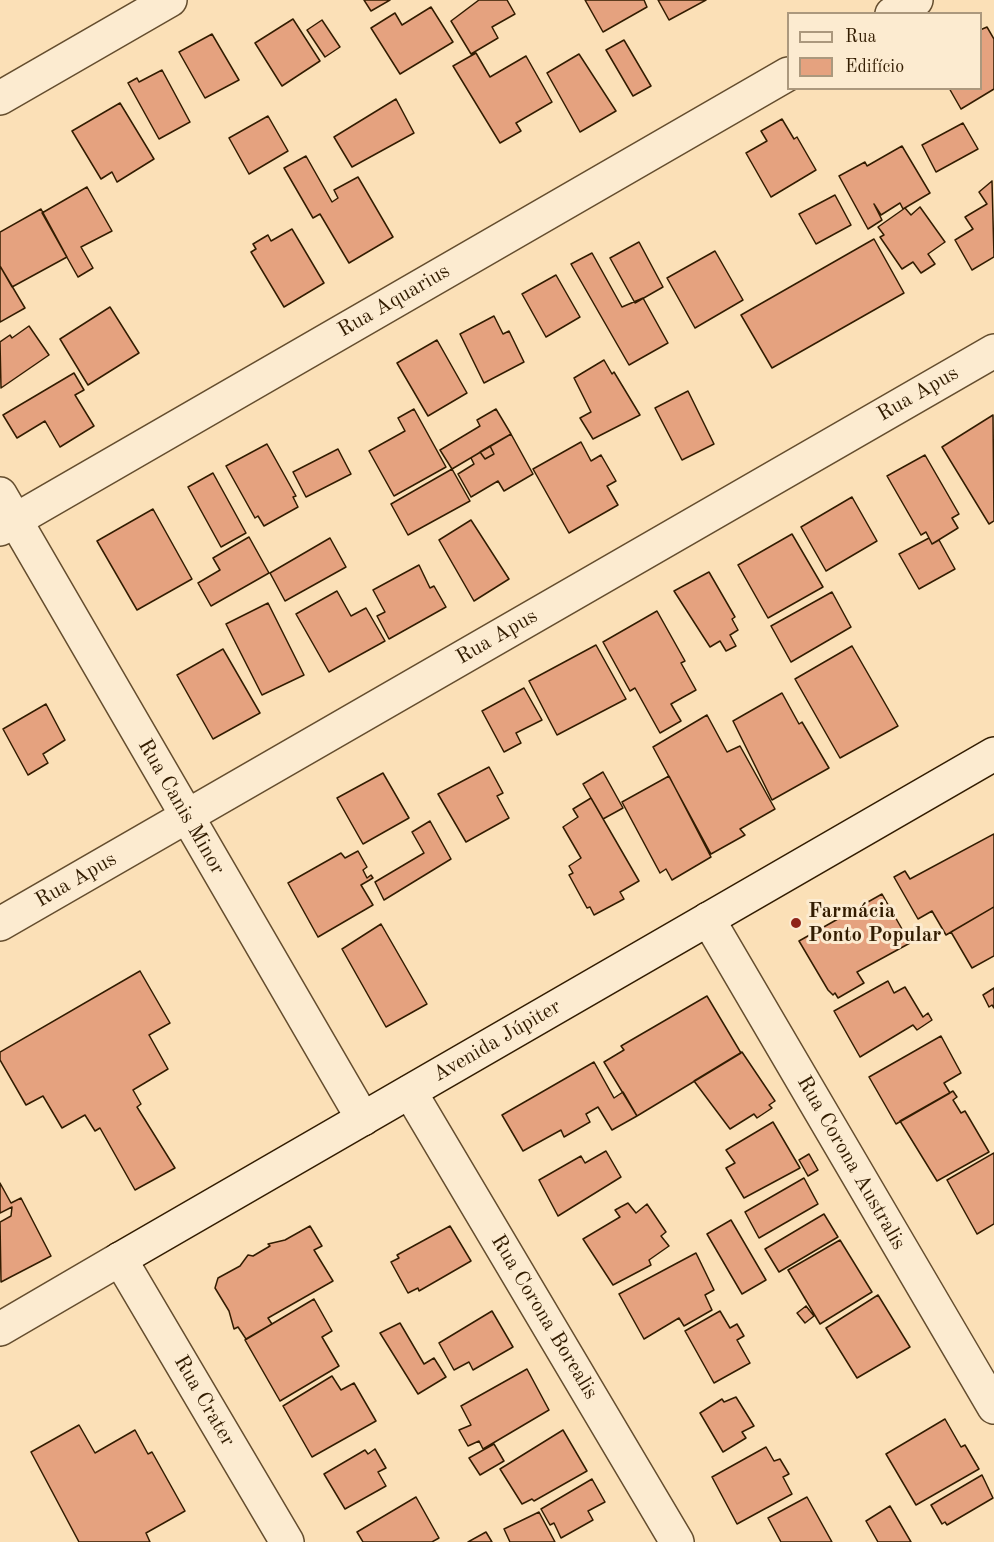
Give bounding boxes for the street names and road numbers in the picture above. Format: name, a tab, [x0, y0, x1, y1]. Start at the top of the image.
street label: Rua Aquarius	[333, 259, 455, 343]
street label: Rua Apus	[873, 361, 963, 427]
street label: Rua Apus	[452, 604, 542, 670]
street label: Rua Canis Minor	[132, 735, 230, 879]
street label: Rua Apus	[31, 847, 121, 913]
street label: Avenida Júpiter	[429, 994, 565, 1088]
street label: Rua Corona Australis	[791, 1071, 911, 1255]
street label: Rua Corona Borealis	[485, 1230, 603, 1404]
street label: Rua Crater	[168, 1351, 240, 1451]

